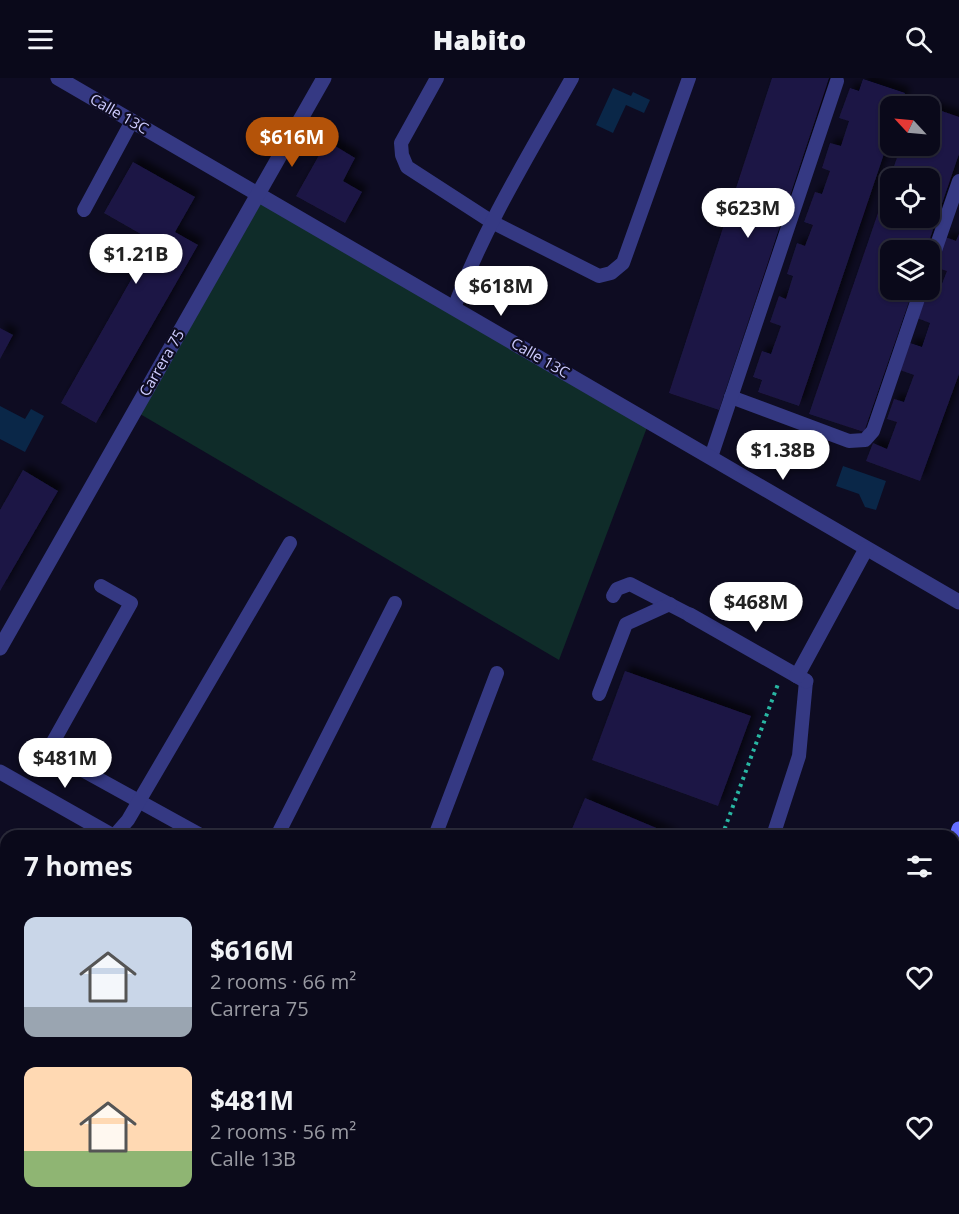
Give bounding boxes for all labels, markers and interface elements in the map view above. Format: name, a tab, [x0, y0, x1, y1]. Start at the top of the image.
text: Habito	[433, 21, 526, 58]
icon: menu	[24, 23, 57, 56]
icon: search	[902, 23, 935, 56]
street label: Calle 13C	[87, 88, 152, 138]
north arrow	[880, 96, 940, 156]
map controls	[880, 96, 940, 300]
pin: $616M	[250, 117, 334, 168]
text: $616M	[260, 123, 324, 150]
button: locate	[880, 168, 940, 228]
pin: $623M	[706, 188, 790, 239]
text: $623M	[716, 194, 780, 221]
pin: $1.21B	[87, 234, 185, 285]
text: $1.21B	[104, 240, 168, 267]
button: layers	[880, 240, 940, 300]
pin: $618M	[459, 266, 543, 317]
text: $618M	[469, 272, 533, 299]
street label: Carrera 75	[134, 325, 188, 400]
street label: Calle 13C	[508, 332, 573, 382]
pin: $1.38B	[734, 430, 832, 481]
text: $1.38B	[751, 436, 815, 463]
pin: $468M	[714, 582, 798, 633]
text: $468M	[724, 588, 788, 615]
pin: $481M	[23, 738, 107, 789]
text: $481M	[33, 744, 97, 771]
text: 7 homes	[24, 848, 133, 884]
icon: filters	[903, 850, 936, 883]
text: $616M	[210, 932, 294, 968]
icon: home	[72, 941, 144, 1013]
icon: heart	[903, 961, 936, 994]
text: 2 rooms · 66 m²	[210, 968, 356, 995]
text: Carrera 75	[210, 995, 309, 1022]
text: $481M	[210, 1082, 294, 1118]
icon: home	[72, 1091, 144, 1163]
icon: heart	[903, 1111, 936, 1144]
text: 2 rooms · 56 m²	[210, 1118, 356, 1145]
text: Calle 13B	[210, 1145, 296, 1172]

